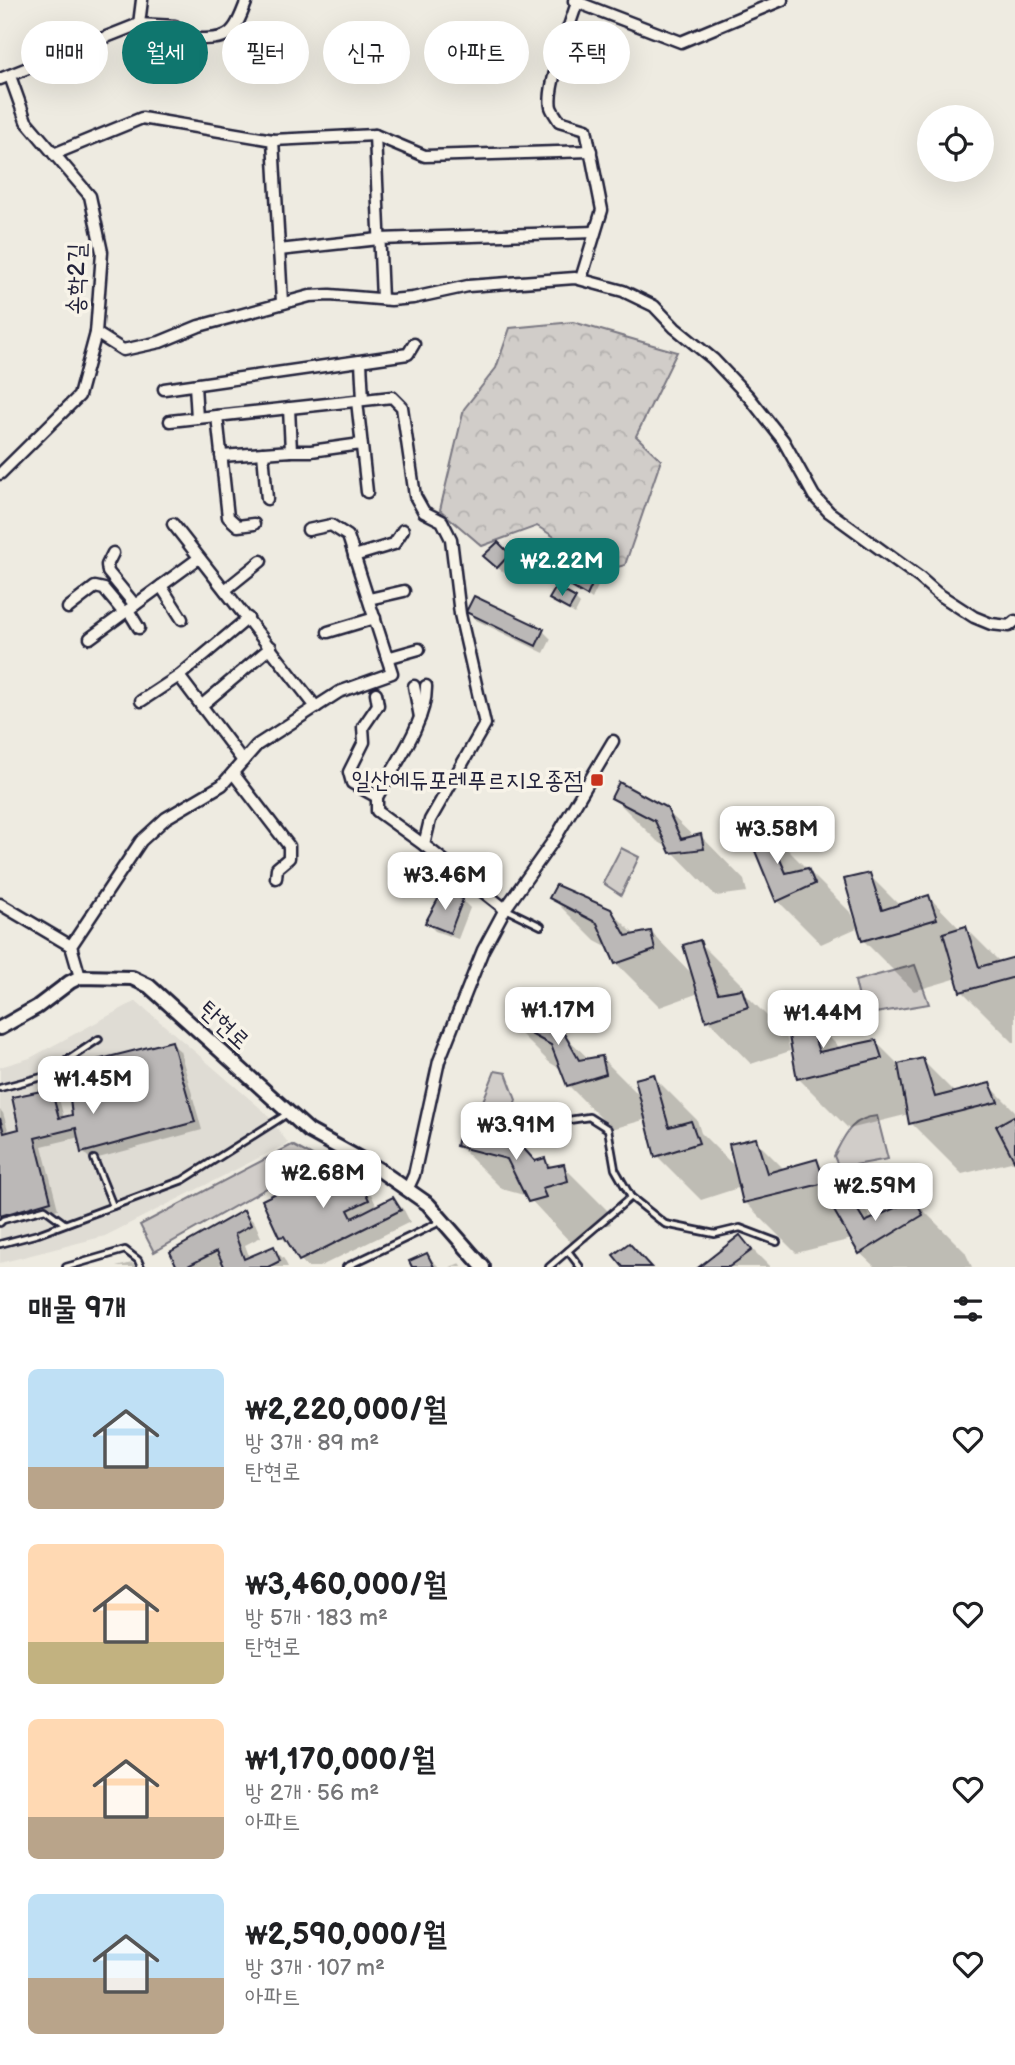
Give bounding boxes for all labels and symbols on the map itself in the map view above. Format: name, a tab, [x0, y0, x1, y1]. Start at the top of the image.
street label: 송학2길	[61, 243, 92, 315]
pin: ₩2.22M	[505, 538, 619, 598]
place label: 일산에듀포레푸르지오종점	[351, 766, 583, 795]
marker: 일산에듀포레푸르지오종점	[589, 772, 605, 788]
pin: ₩3.58M	[720, 806, 834, 866]
pin: ₩3.46M	[388, 852, 502, 912]
pin: ₩1.17M	[501, 988, 615, 1047]
pin: ₩1.44M	[766, 990, 880, 1050]
street label: 탄현로	[194, 995, 256, 1056]
pin: ₩1.45M	[36, 1056, 150, 1116]
pin: ₩3.91M	[459, 1102, 573, 1162]
pin: ₩2.68M	[266, 1150, 380, 1210]
pin: ₩2.59M	[818, 1164, 932, 1223]

